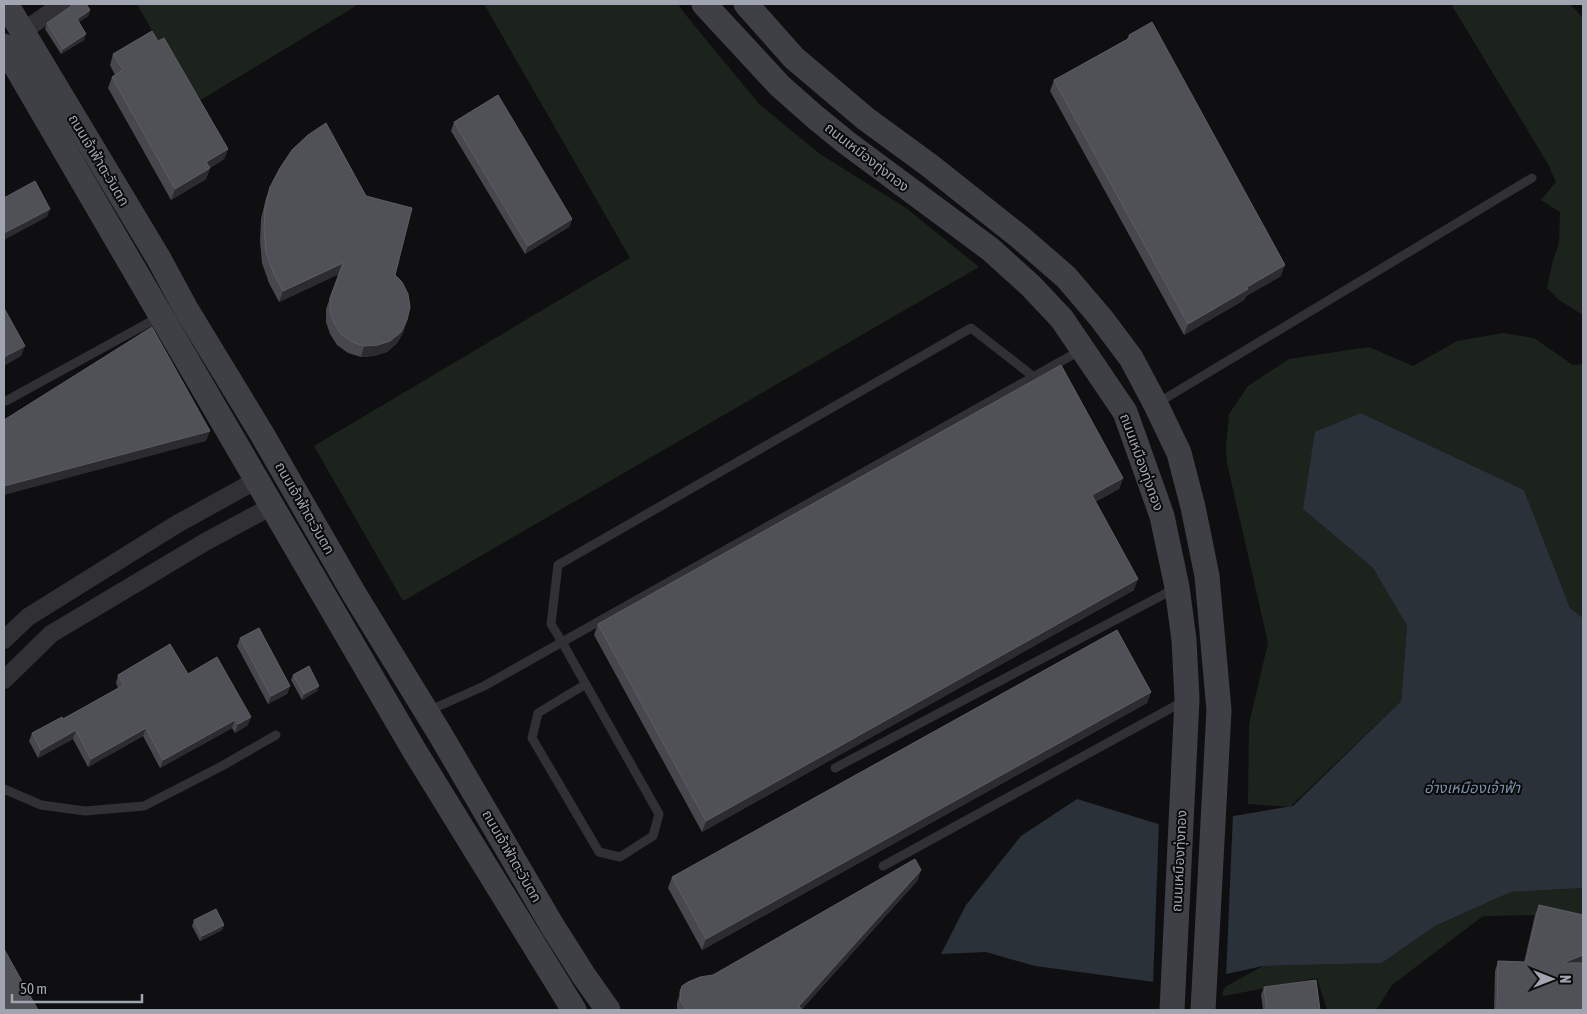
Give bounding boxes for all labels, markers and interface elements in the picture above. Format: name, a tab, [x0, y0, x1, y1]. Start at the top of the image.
street label: ถนนเจ้าฟ้าตะวันตก	[65, 111, 133, 209]
street label: ถนนเหมืองทุ่งทอง	[821, 119, 912, 196]
street label: ถนนเหมืองทุ่งทอง	[1116, 411, 1167, 513]
street label: ถนนเจ้าฟ้าตะวันตก	[272, 459, 338, 557]
water label: อ่างเหมืองเจ้าฟ้า	[1424, 779, 1521, 796]
street label: ถนนเจ้าฟ้าตะวันตก	[479, 807, 545, 905]
street label: ถนนเหมืองทุ่งทอง	[1168, 810, 1191, 913]
north arrow	[1527, 954, 1577, 1004]
scale bar	[12, 972, 142, 1004]
text: N	[1557, 975, 1573, 983]
text: 50 m	[20, 980, 47, 997]

